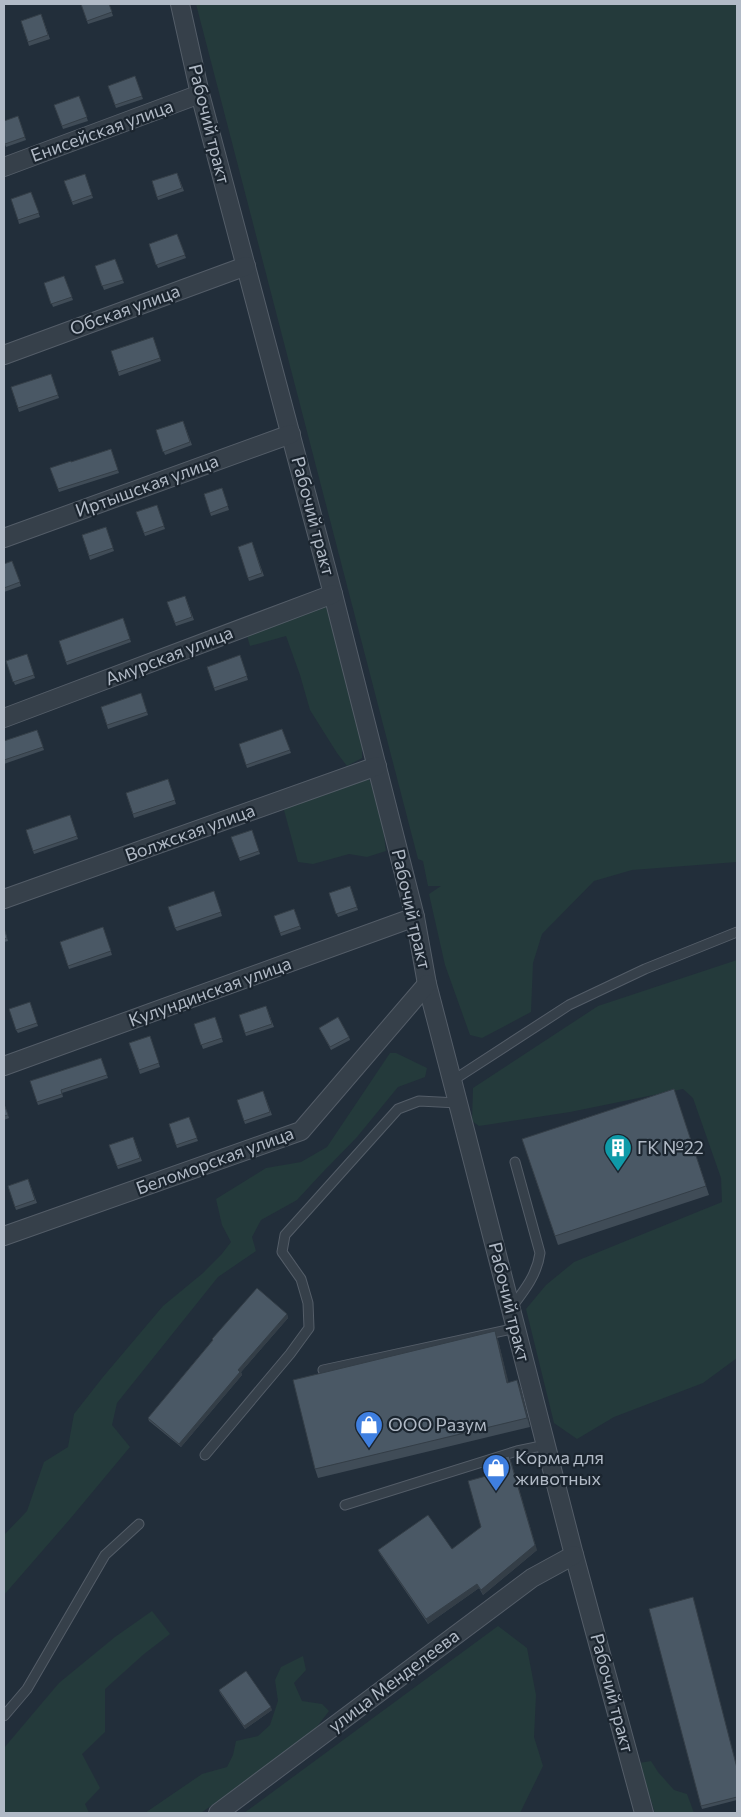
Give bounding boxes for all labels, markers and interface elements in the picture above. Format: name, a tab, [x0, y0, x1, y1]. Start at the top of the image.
street label: Рабочий тракт	[184, 62, 236, 186]
street label: Енисейская улица	[27, 94, 176, 166]
street label: Обская улица	[67, 279, 183, 339]
street label: Иртышская улица	[72, 449, 221, 521]
street label: Рабочий тракт	[288, 454, 341, 578]
street label: Амурская улица	[102, 621, 236, 690]
street label: Волжская улица	[122, 798, 258, 866]
street label: Рабочий тракт	[387, 847, 437, 971]
street label: Кулундинская улица	[125, 951, 294, 1031]
street label: Беломорская улица	[133, 1121, 296, 1199]
building icon: ГК №22	[603, 1133, 633, 1172]
place label: ГК №22	[637, 1136, 704, 1158]
street label: Рабочий тракт	[484, 1240, 536, 1364]
shop icon: ООО Разум	[354, 1410, 384, 1449]
place label: ООО Разум	[388, 1413, 487, 1435]
place label: Корма для животных	[515, 1446, 604, 1489]
shop icon: Корма для животных	[481, 1453, 511, 1492]
street label: улица Менделеева	[324, 1624, 463, 1737]
street label: Рабочий тракт	[587, 1631, 640, 1755]

